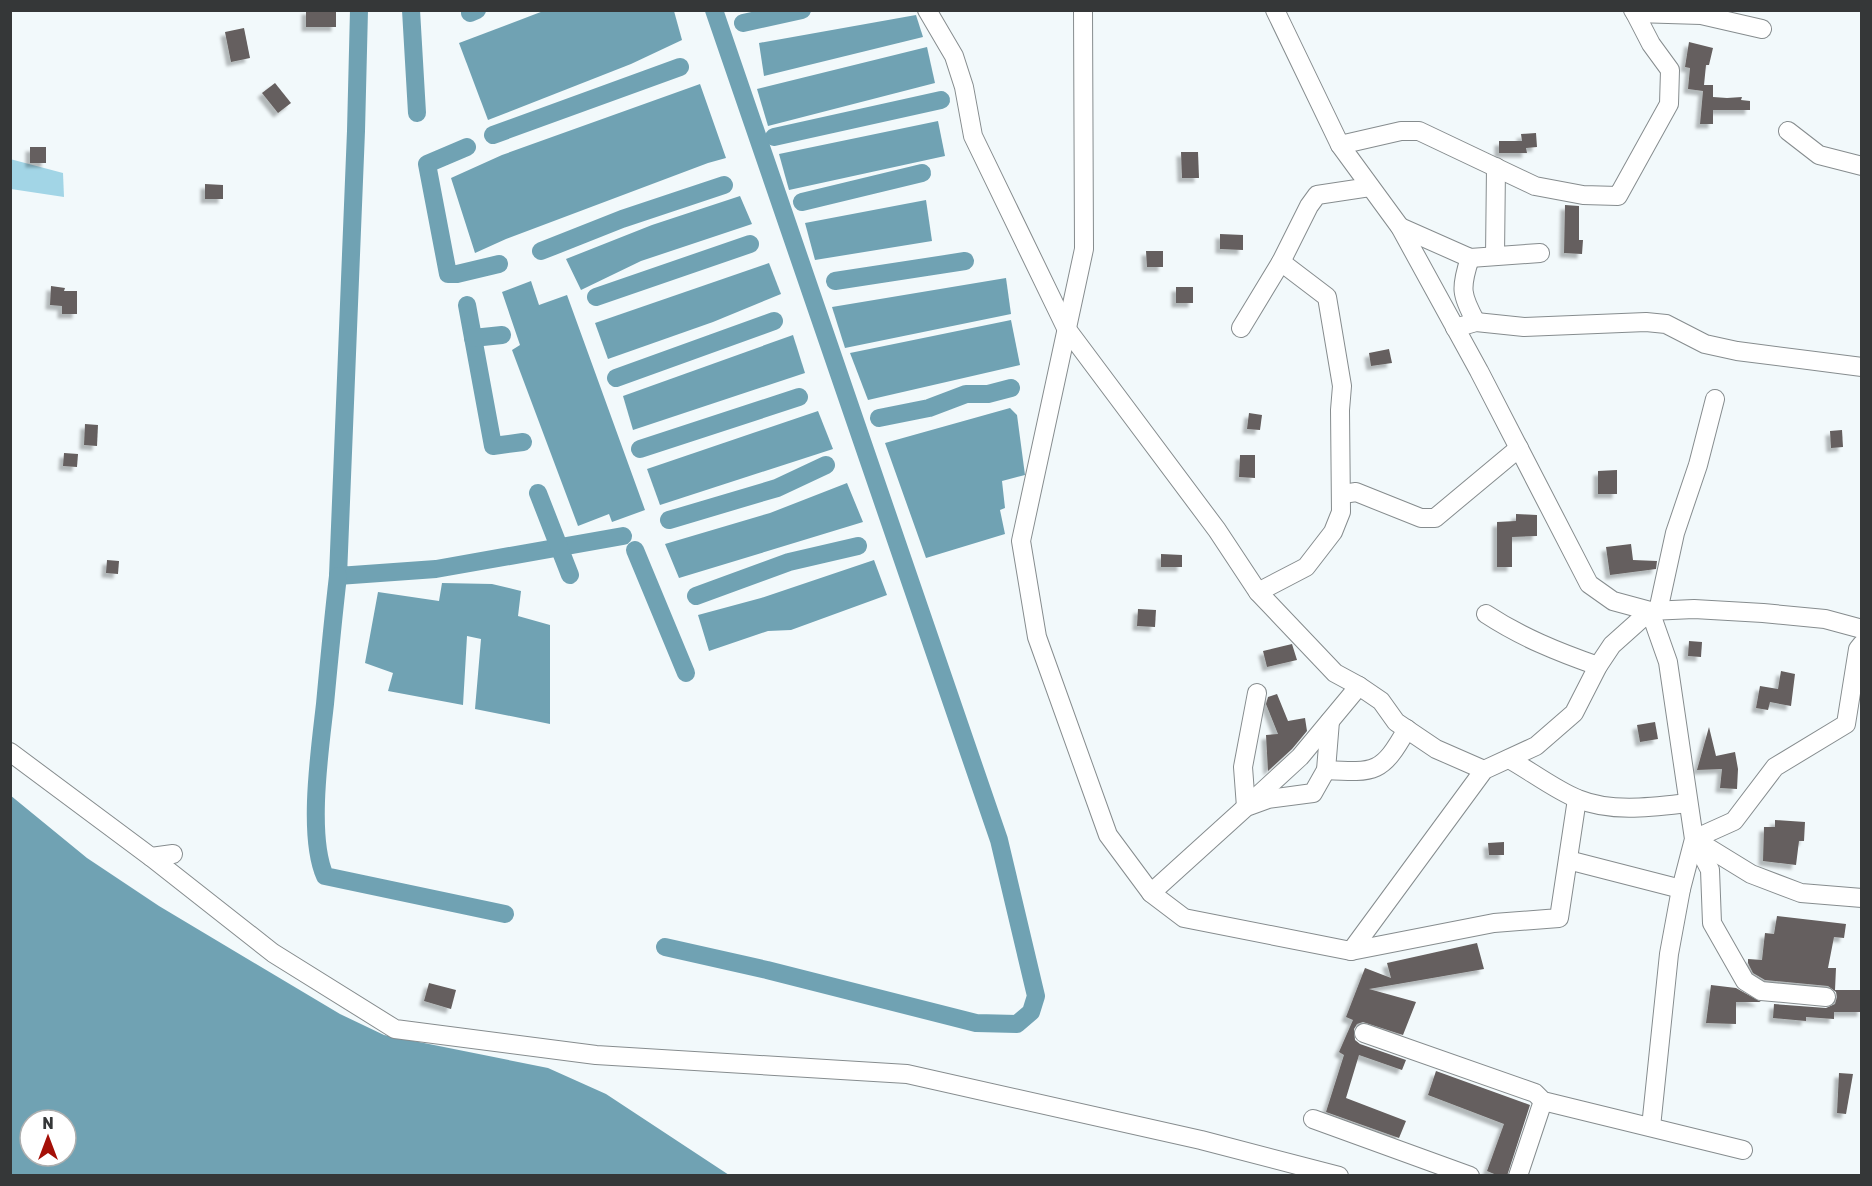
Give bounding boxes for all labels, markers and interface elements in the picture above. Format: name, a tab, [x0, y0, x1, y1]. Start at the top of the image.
north arrow	[18, 1108, 78, 1168]
text: N	[42, 1114, 54, 1133]

